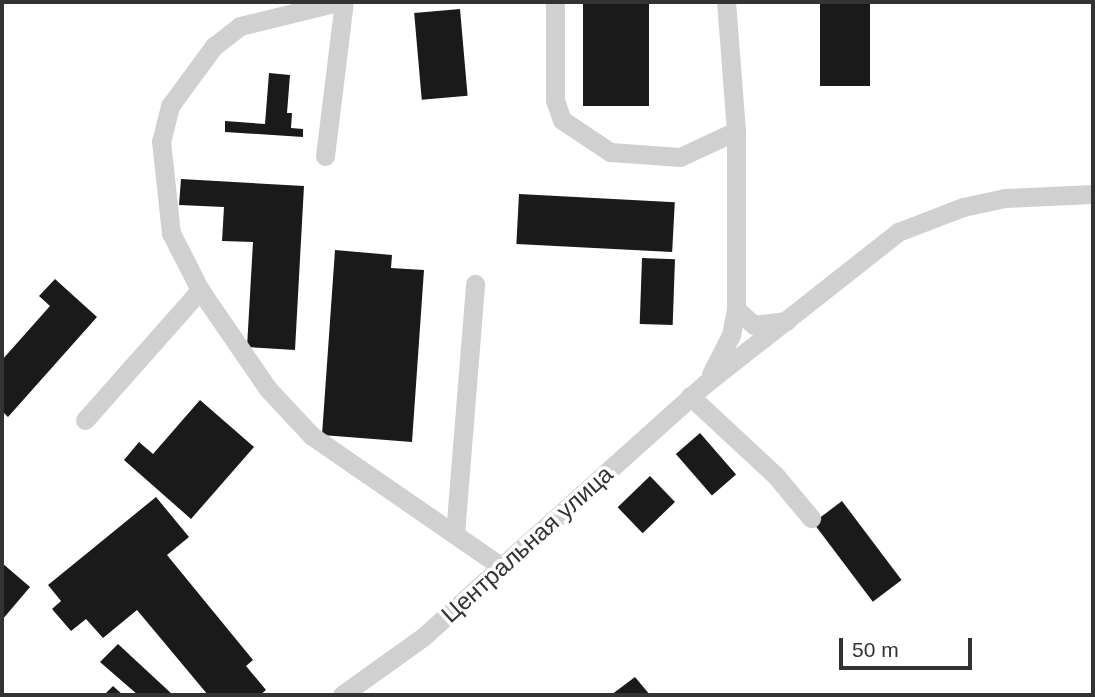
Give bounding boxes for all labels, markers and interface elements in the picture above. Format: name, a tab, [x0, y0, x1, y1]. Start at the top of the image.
street label: Центральная улица	[435, 459, 619, 629]
scale bar	[843, 624, 976, 668]
text: 50 m	[852, 638, 899, 661]

